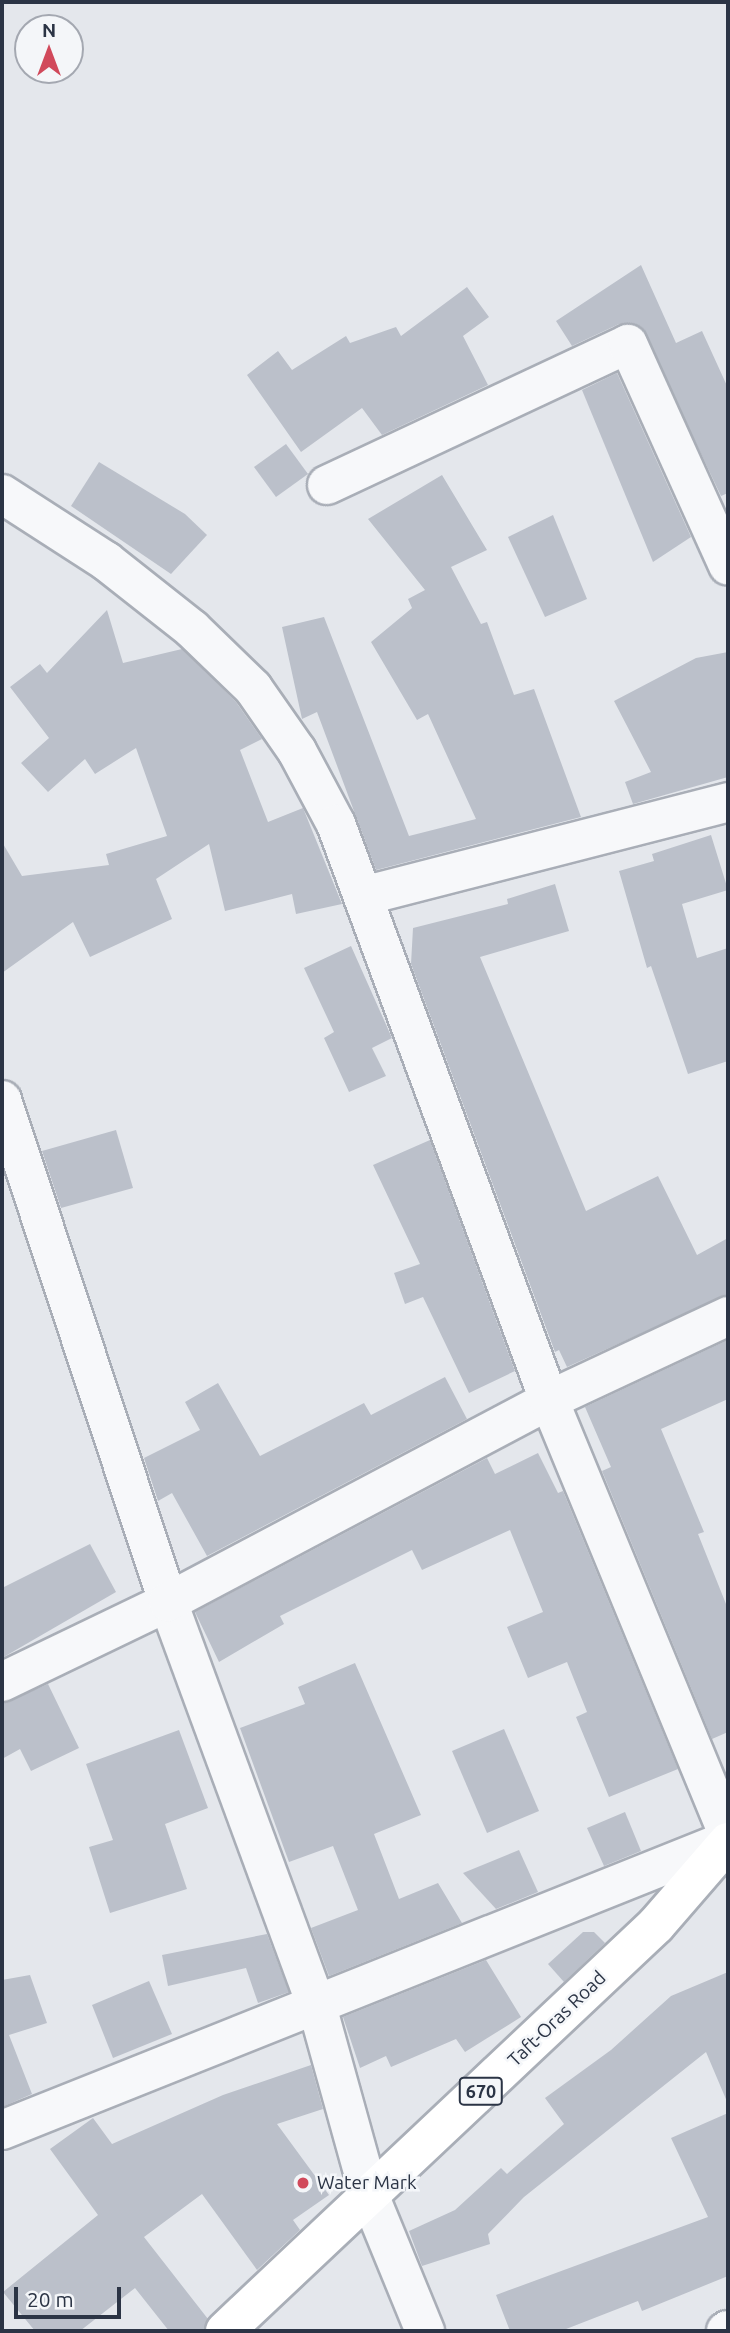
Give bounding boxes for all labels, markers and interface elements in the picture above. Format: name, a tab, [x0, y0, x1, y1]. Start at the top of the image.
north arrow	[14, 14, 84, 84]
text: N	[42, 19, 56, 41]
street label: Taft-Oras Road	[503, 1967, 611, 2071]
road number: 670	[458, 2076, 504, 2106]
place label: Water Mark	[317, 2172, 417, 2194]
marker: Water Mark	[295, 2175, 311, 2191]
scale bar	[18, 2274, 124, 2318]
text: 20 m	[27, 2287, 74, 2311]

